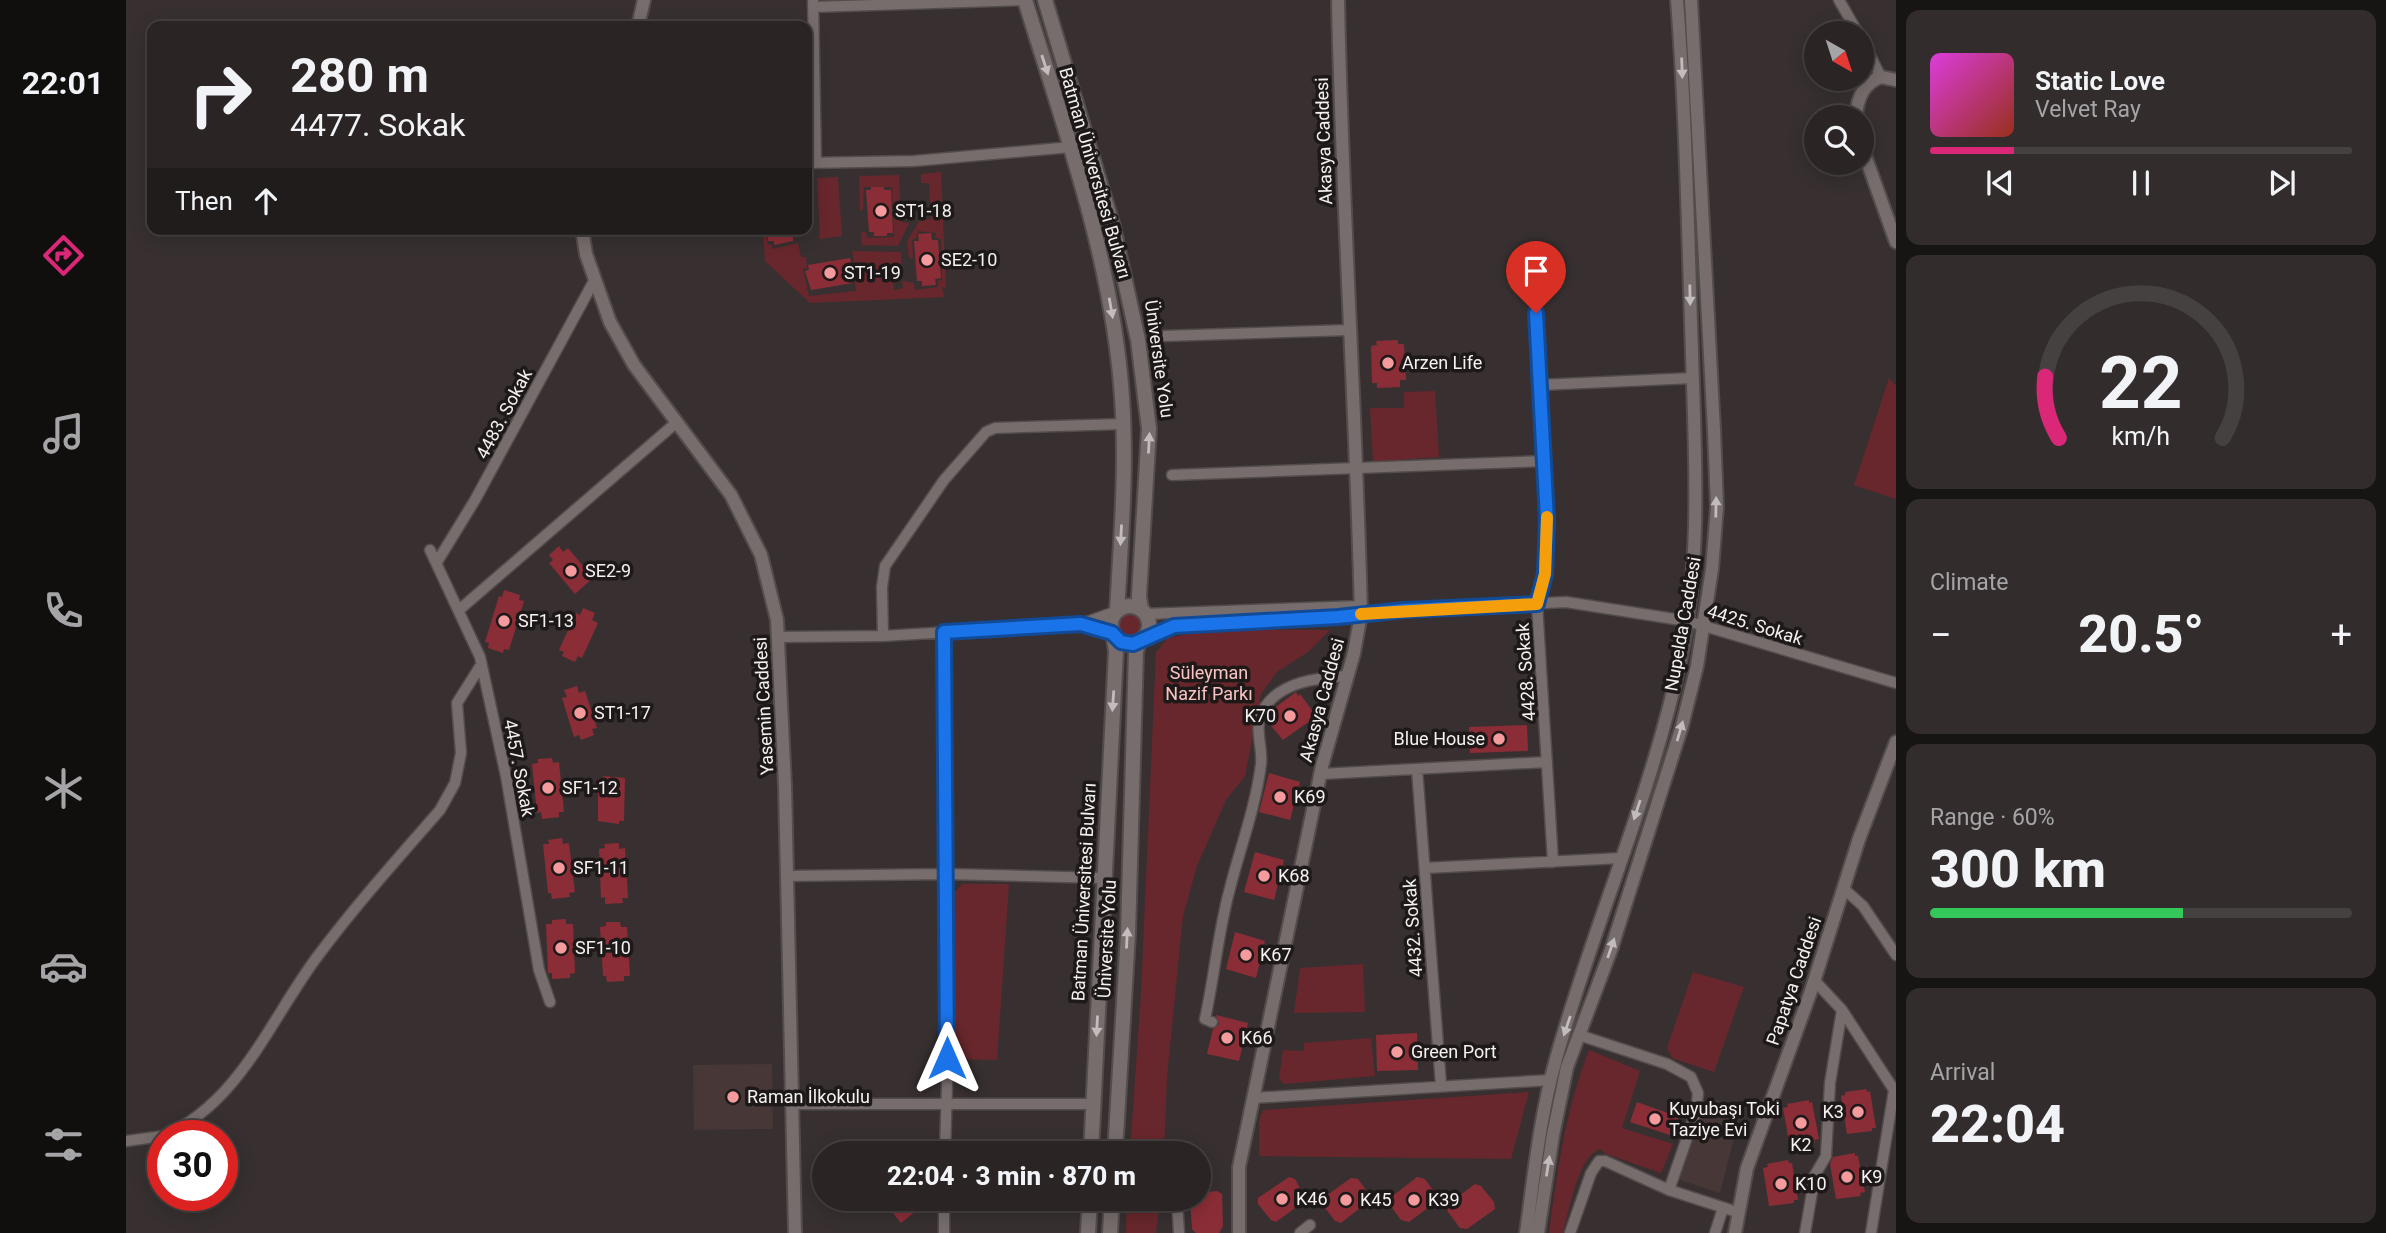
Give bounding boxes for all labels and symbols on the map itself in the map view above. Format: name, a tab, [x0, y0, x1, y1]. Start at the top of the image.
north arrow	[1804, 21, 1874, 91]
one-way arrow	[1040, 55, 1051, 76]
one-way arrow	[1676, 57, 1687, 79]
street label: Batman Üniversitesi Bulvarı	[1055, 65, 1136, 281]
street label: Akasya Caddesi	[1311, 77, 1336, 205]
place label: ST1-18	[895, 200, 952, 221]
marker: ST1-18	[873, 203, 889, 219]
pin	[1506, 241, 1566, 313]
place label: SE2-10	[941, 249, 997, 270]
marker: SE2-10	[919, 252, 935, 268]
place label: ST1-19	[844, 262, 901, 283]
marker: ST1-19	[822, 265, 838, 281]
one-way arrow	[1684, 285, 1696, 307]
one-way arrow	[1106, 297, 1117, 319]
street label: Üniversite Yolu	[1141, 299, 1178, 419]
place label: Arzen Life	[1402, 352, 1482, 373]
marker: Arzen Life	[1380, 355, 1396, 371]
street label: 4483. Sokak	[471, 365, 536, 462]
one-way arrow	[1143, 432, 1154, 454]
one-way arrow	[1710, 496, 1722, 518]
one-way arrow	[1116, 524, 1127, 546]
street label: Nupelda Caddesi	[1660, 555, 1705, 693]
place label: SE2-9	[585, 560, 631, 581]
marker: SE2-9	[563, 563, 579, 579]
street label: 4425. Sokak	[1705, 600, 1806, 649]
place label: SF1-13	[518, 610, 574, 631]
marker: SF1-13	[496, 613, 512, 629]
street label: 4428. Sokak	[1512, 621, 1539, 722]
street label: Yasemin Caddesi	[749, 636, 778, 776]
street label: Akasya Caddesi	[1295, 636, 1348, 764]
park label: Süleyman Nazif Parkı	[1165, 662, 1253, 704]
one-way arrow	[1108, 690, 1119, 712]
place label: ST1-17	[594, 702, 651, 723]
marker: ST1-17	[572, 705, 588, 721]
place label: K70	[1244, 705, 1276, 726]
marker: K70	[1282, 708, 1298, 724]
street label: 4457. Sokak	[500, 717, 539, 819]
one-way arrow	[1675, 720, 1686, 742]
place label: Blue House	[1394, 728, 1485, 749]
marker: Blue House	[1491, 731, 1507, 747]
place label: SF1-12	[562, 777, 618, 798]
marker: SF1-12	[540, 780, 556, 796]
street label: Batman Üniversitesi Bulvarı	[1067, 782, 1100, 1002]
place label: K69	[1294, 786, 1326, 807]
marker: K69	[1272, 789, 1288, 805]
one-way arrow	[1632, 799, 1642, 820]
place label: SF1-11	[573, 857, 629, 878]
marker: SF1-11	[551, 860, 567, 876]
place label: K68	[1278, 865, 1310, 886]
marker: K68	[1256, 868, 1272, 884]
street label: 4432. Sokak	[1399, 877, 1426, 978]
street label: Üniversite Yolu	[1093, 879, 1120, 999]
street label: Papatya Caddesi	[1762, 914, 1825, 1048]
one-way arrow	[1122, 927, 1133, 949]
place label: SF1-10	[575, 937, 631, 958]
one-way arrow	[1606, 937, 1617, 958]
marker: SF1-10	[553, 940, 569, 956]
place label: K67	[1260, 944, 1292, 965]
marker: K67	[1238, 947, 1254, 963]
one-way arrow	[1092, 1015, 1103, 1037]
one-way arrow	[1561, 1016, 1572, 1037]
position arrow	[910, 1021, 984, 1095]
place label: K66	[1241, 1027, 1273, 1048]
marker: K66	[1219, 1030, 1235, 1046]
place label: Green Port	[1411, 1041, 1497, 1062]
marker: Green Port	[1389, 1044, 1405, 1060]
place label: Raman İlkokulu	[747, 1086, 870, 1107]
marker: Raman İlkokulu	[725, 1089, 741, 1105]
place label: Kuyubaşı Toki Taziye Evi	[1669, 1098, 1780, 1140]
place label: K3	[1823, 1101, 1844, 1122]
marker: K3	[1850, 1104, 1866, 1120]
marker: Kuyubaşı Toki Taziye Evi	[1647, 1111, 1663, 1127]
marker: K2	[1793, 1115, 1809, 1131]
speed limit sign: 30	[147, 1120, 238, 1211]
place label: K2	[1790, 1134, 1812, 1155]
one-way arrow	[1543, 1154, 1554, 1176]
place label: K9	[1861, 1166, 1882, 1187]
marker: K9	[1839, 1169, 1855, 1185]
place label: K10	[1795, 1173, 1827, 1194]
marker: K10	[1773, 1176, 1789, 1192]
place label: K46	[1296, 1188, 1328, 1209]
place label: K45	[1360, 1189, 1392, 1210]
place label: K39	[1428, 1189, 1460, 1210]
marker: K46	[1274, 1191, 1290, 1207]
marker: K45	[1338, 1192, 1354, 1208]
marker: K39	[1406, 1192, 1422, 1208]

